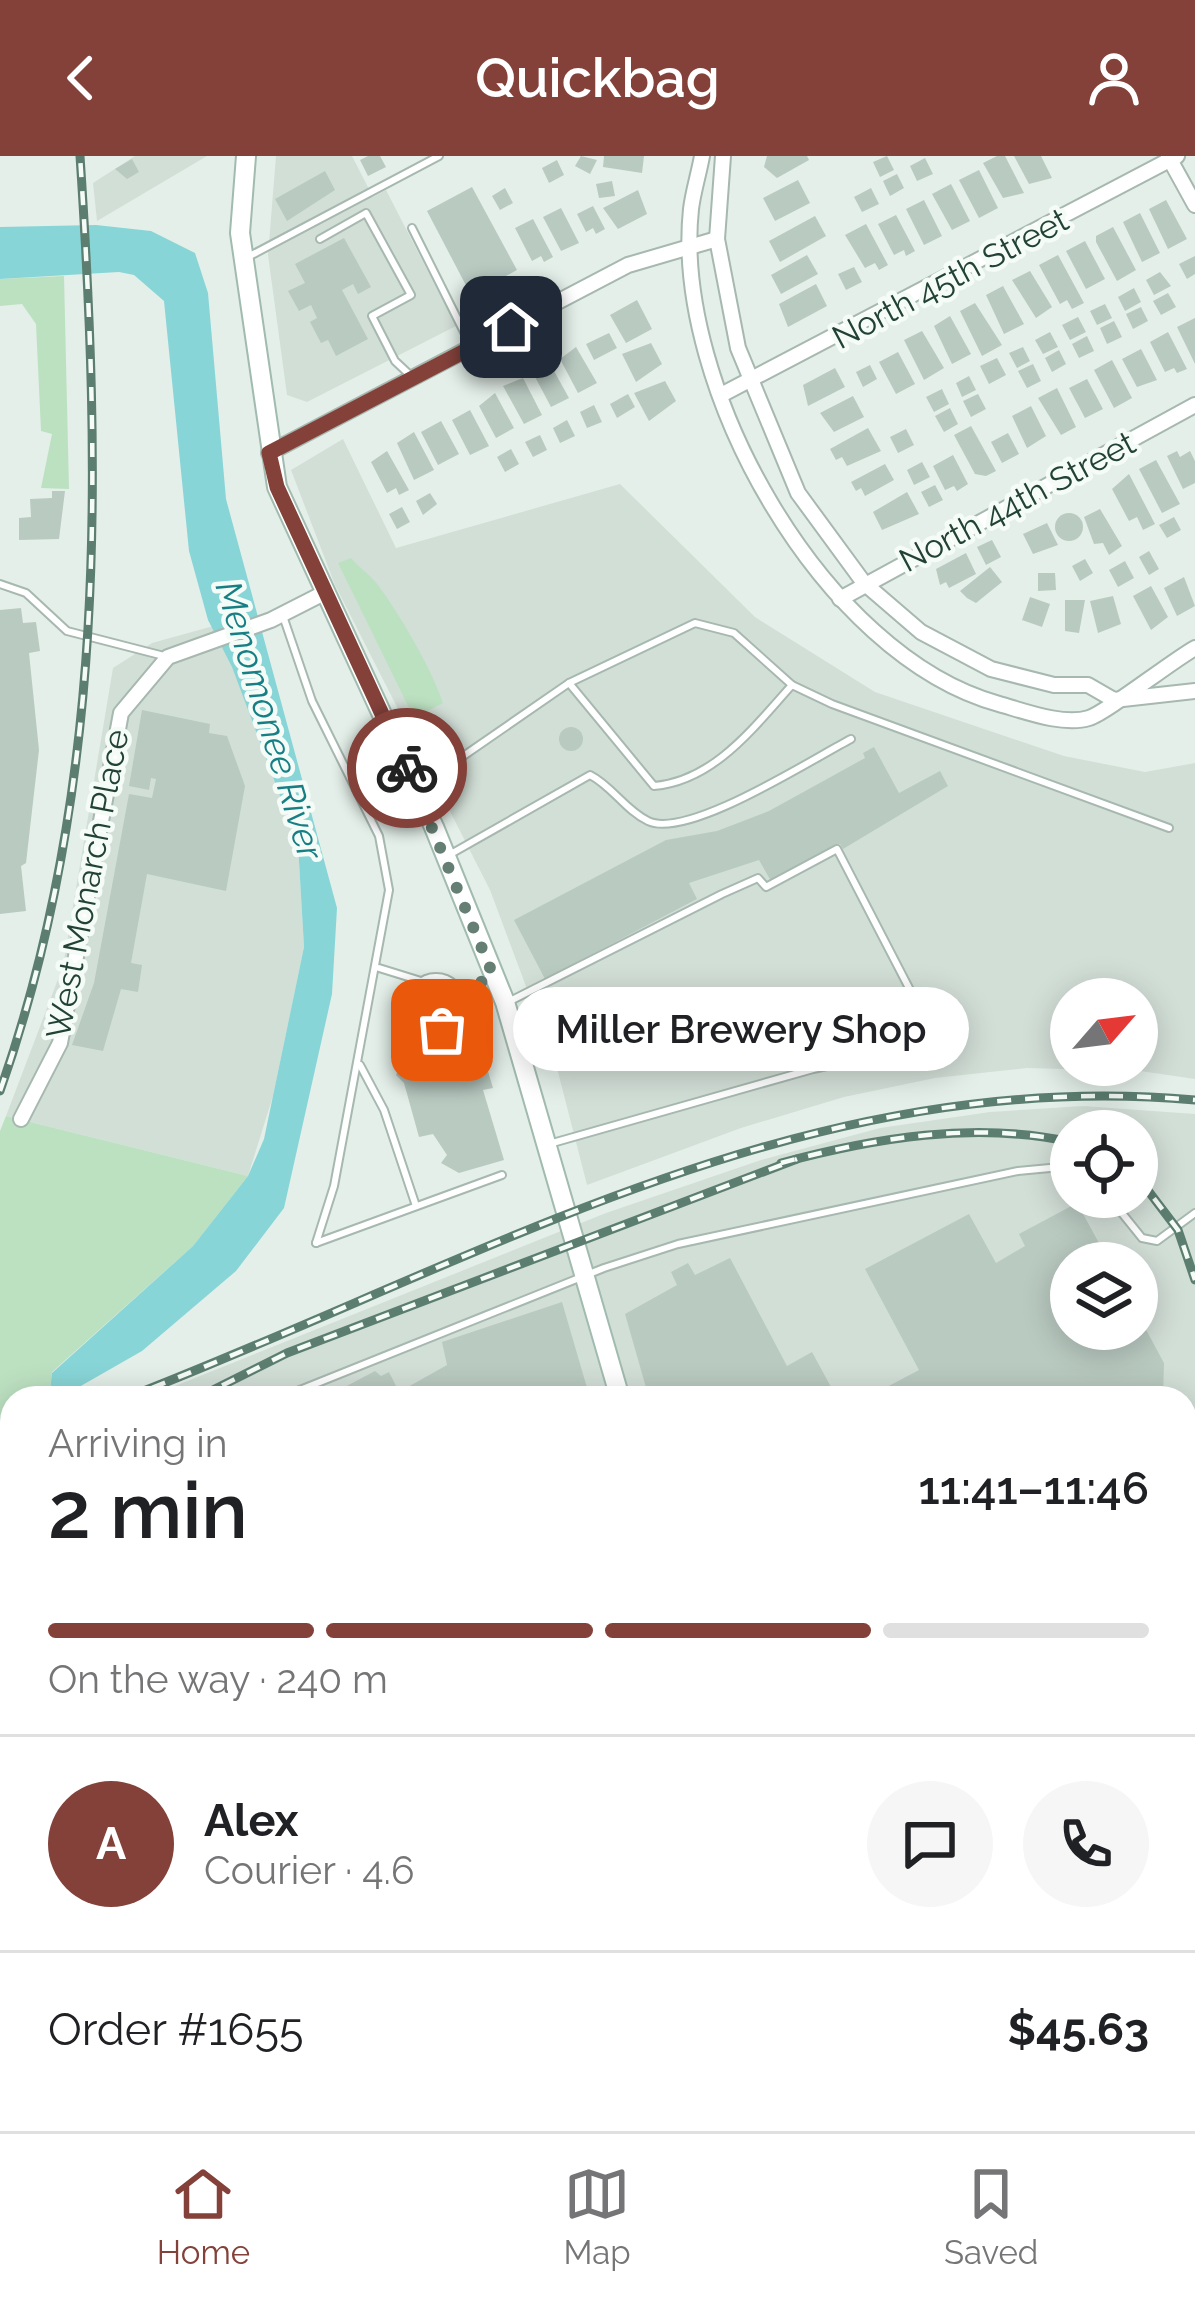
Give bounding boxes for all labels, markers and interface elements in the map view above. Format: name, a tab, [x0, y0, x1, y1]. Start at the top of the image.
icon: back	[48, 45, 114, 111]
icon: person	[1081, 45, 1147, 111]
text: Quickbag	[475, 46, 720, 110]
street label: North 45th Street	[826, 200, 1075, 357]
pin	[460, 276, 562, 378]
icon: home	[478, 294, 544, 360]
street label: North 44th Street	[893, 423, 1142, 580]
water label: Menomonee River	[208, 576, 333, 866]
courier	[347, 708, 467, 828]
street label: West Monarch Place	[38, 726, 137, 1042]
icon: bike	[374, 735, 440, 801]
north arrow	[1050, 978, 1158, 1086]
map controls	[1050, 978, 1158, 1350]
pin	[391, 979, 493, 1081]
callout: Miller Brewery Shop	[514, 988, 970, 1072]
icon: bag	[409, 997, 475, 1063]
text: Miller Brewery Shop	[555, 1006, 927, 1052]
button: locate	[1050, 1110, 1158, 1218]
button: layers	[1050, 1242, 1158, 1350]
text: Arriving in	[48, 1420, 228, 1466]
text: 11:41–11:46	[919, 1462, 1149, 1515]
text: 2 min	[48, 1465, 248, 1556]
text: On the way · 240 m	[48, 1656, 388, 1702]
button: chat	[867, 1781, 993, 1907]
button: phone	[1023, 1781, 1149, 1907]
text: Alex	[204, 1794, 298, 1847]
text: A	[96, 1817, 126, 1870]
text: Courier · 4.6	[204, 1847, 414, 1893]
text: Order #1655	[48, 2003, 303, 2056]
text: $45.63	[1008, 2003, 1149, 2056]
tab: Home	[157, 2161, 250, 2272]
tab: Map	[563, 2161, 631, 2272]
tab: Saved	[944, 2161, 1038, 2272]

